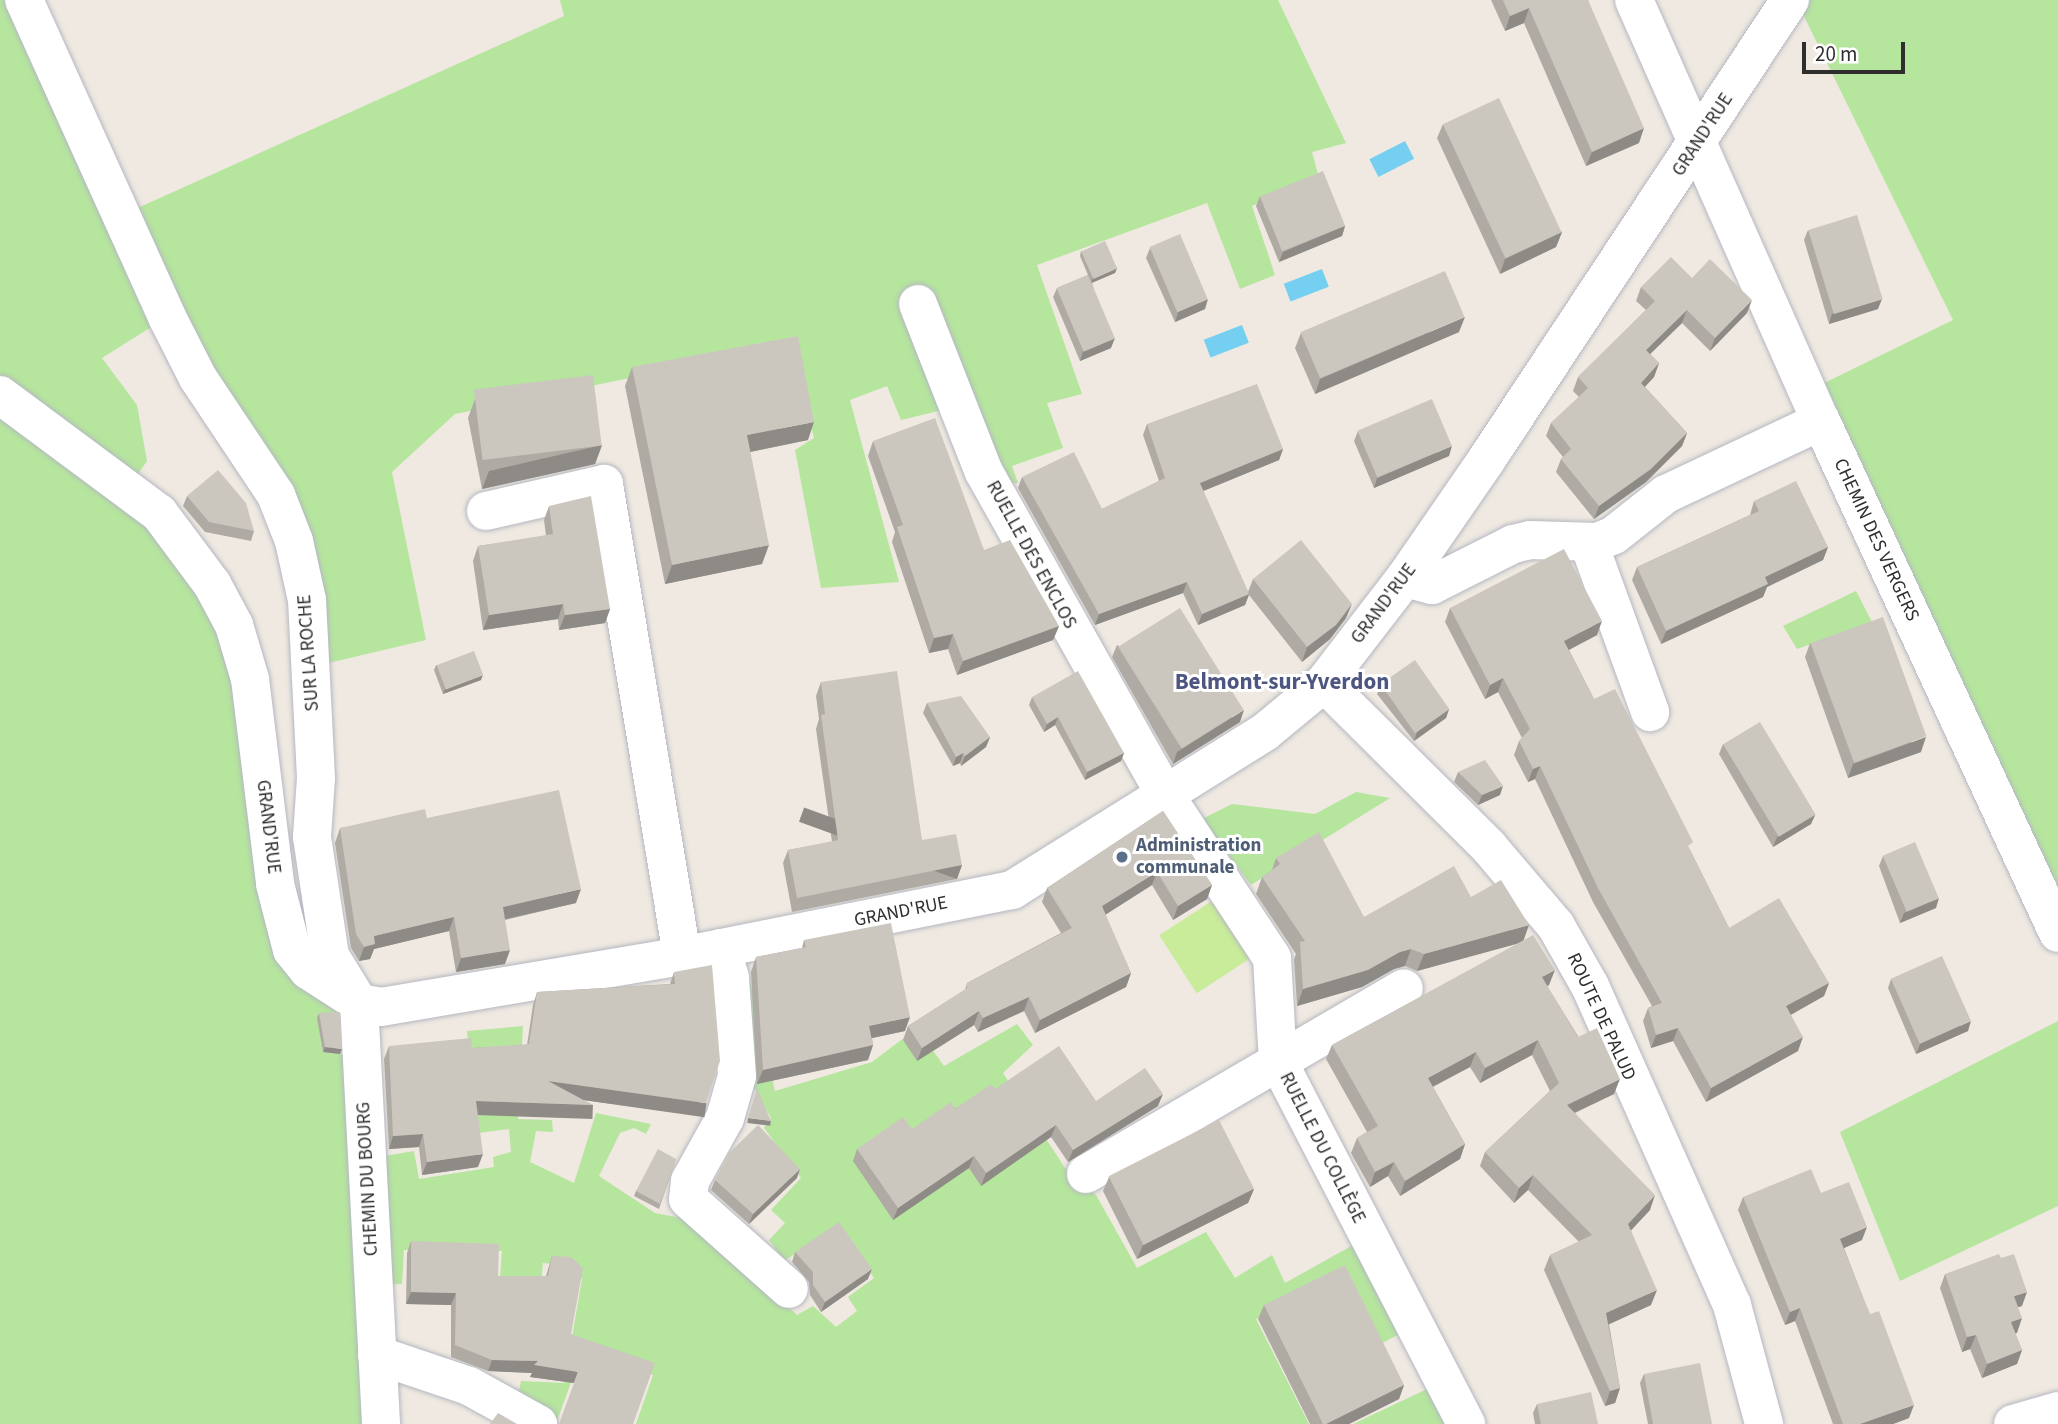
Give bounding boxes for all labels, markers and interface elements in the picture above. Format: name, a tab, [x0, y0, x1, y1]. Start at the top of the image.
scale bar	[1806, 28, 1909, 72]
text: 20 m	[1815, 39, 1857, 69]
street label: GRAND'RUE	[1668, 89, 1738, 181]
street label: CHEMIN DES VERGERS	[1828, 455, 1924, 625]
street label: RUELLE DES ENCLOS	[981, 477, 1081, 633]
street label: GRAND'RUE	[1346, 559, 1422, 649]
street label: SUR LA ROCHE	[294, 594, 324, 712]
district label: Belmont-sur-Yverdon	[1175, 668, 1389, 696]
street label: GRAND'RUE	[251, 779, 285, 875]
place label: Administration communale	[1136, 835, 1261, 879]
marker: Administration communale	[1114, 849, 1130, 865]
street label: GRAND'RUE	[852, 892, 950, 932]
street label: ROUTE DE PALUD	[1562, 950, 1640, 1084]
street label: RUELLE DU COLLÈGE	[1274, 1069, 1370, 1227]
street label: CHEMIN DU BOURG	[353, 1101, 383, 1257]

